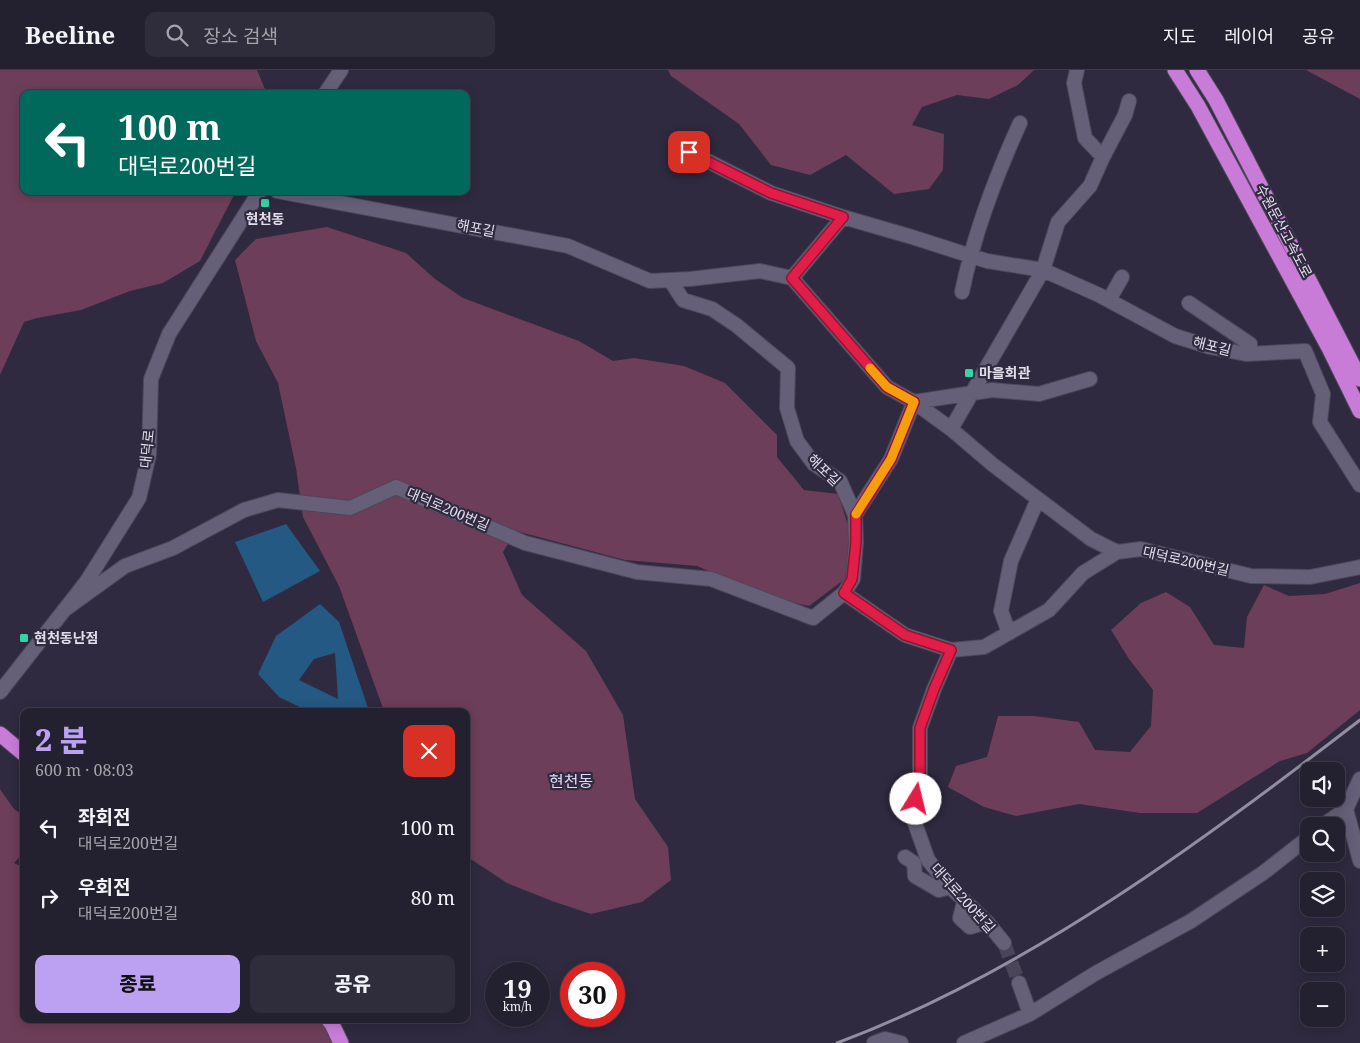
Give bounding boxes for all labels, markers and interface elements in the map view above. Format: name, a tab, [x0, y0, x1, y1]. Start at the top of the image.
search box	[145, 12, 495, 57]
text: Beeline	[25, 18, 115, 51]
icon: search	[163, 21, 191, 49]
text: 장소 검색	[203, 23, 278, 49]
text: 지도	[1163, 24, 1196, 48]
text: 레이어	[1224, 24, 1274, 48]
text: 공유	[1302, 24, 1335, 48]
text: 100 m	[118, 103, 221, 150]
icon: left	[35, 110, 100, 175]
pin	[668, 131, 710, 173]
icon: arrive	[675, 138, 703, 166]
text: 대덕로200번길	[118, 150, 256, 180]
street label: 수원문산고속도로	[1252, 181, 1317, 281]
marker: 현천동	[259, 197, 271, 209]
place label: 현천동	[246, 209, 284, 228]
street label: 해포길	[455, 214, 497, 241]
street label: 해포길	[1191, 332, 1233, 359]
place label: 마을회관	[979, 363, 1031, 382]
marker: 마을회관	[963, 367, 975, 379]
street label: 대덕로	[135, 429, 158, 469]
street label: 해포길	[804, 449, 845, 490]
street label: 대덕로200번길	[404, 483, 492, 534]
street label: 대덕로200번길	[1141, 541, 1231, 580]
place label: 현천동난점	[34, 628, 98, 647]
marker: 현천동난점	[18, 632, 30, 644]
text: 2 분	[35, 719, 87, 760]
button: close	[403, 725, 455, 777]
text: 600 m · 08:03	[35, 759, 134, 781]
map controls	[1300, 762, 1345, 1027]
button: sound	[1300, 762, 1345, 807]
district label: 현천동	[549, 770, 593, 792]
position arrow	[889, 772, 941, 824]
text: 좌회전	[78, 804, 130, 830]
icon: left	[35, 814, 63, 842]
text: 100 m	[400, 815, 455, 841]
button: search	[1300, 817, 1345, 862]
text: 대덕로200번길	[78, 832, 178, 854]
street label: 대덕로200번길	[927, 859, 1000, 937]
button: layers	[1300, 872, 1345, 917]
text: 우회전	[78, 874, 130, 900]
icon: right	[35, 884, 63, 912]
text: 80 m	[411, 885, 455, 911]
text: 대덕로200번길	[78, 902, 178, 924]
button: +	[1300, 927, 1345, 972]
button: 종료	[35, 955, 240, 1013]
button: 공유	[250, 955, 455, 1013]
speed limit sign: 30	[560, 962, 625, 1027]
text: 19	[503, 971, 532, 1005]
button: −	[1300, 982, 1345, 1027]
text: km/h	[503, 998, 532, 1015]

